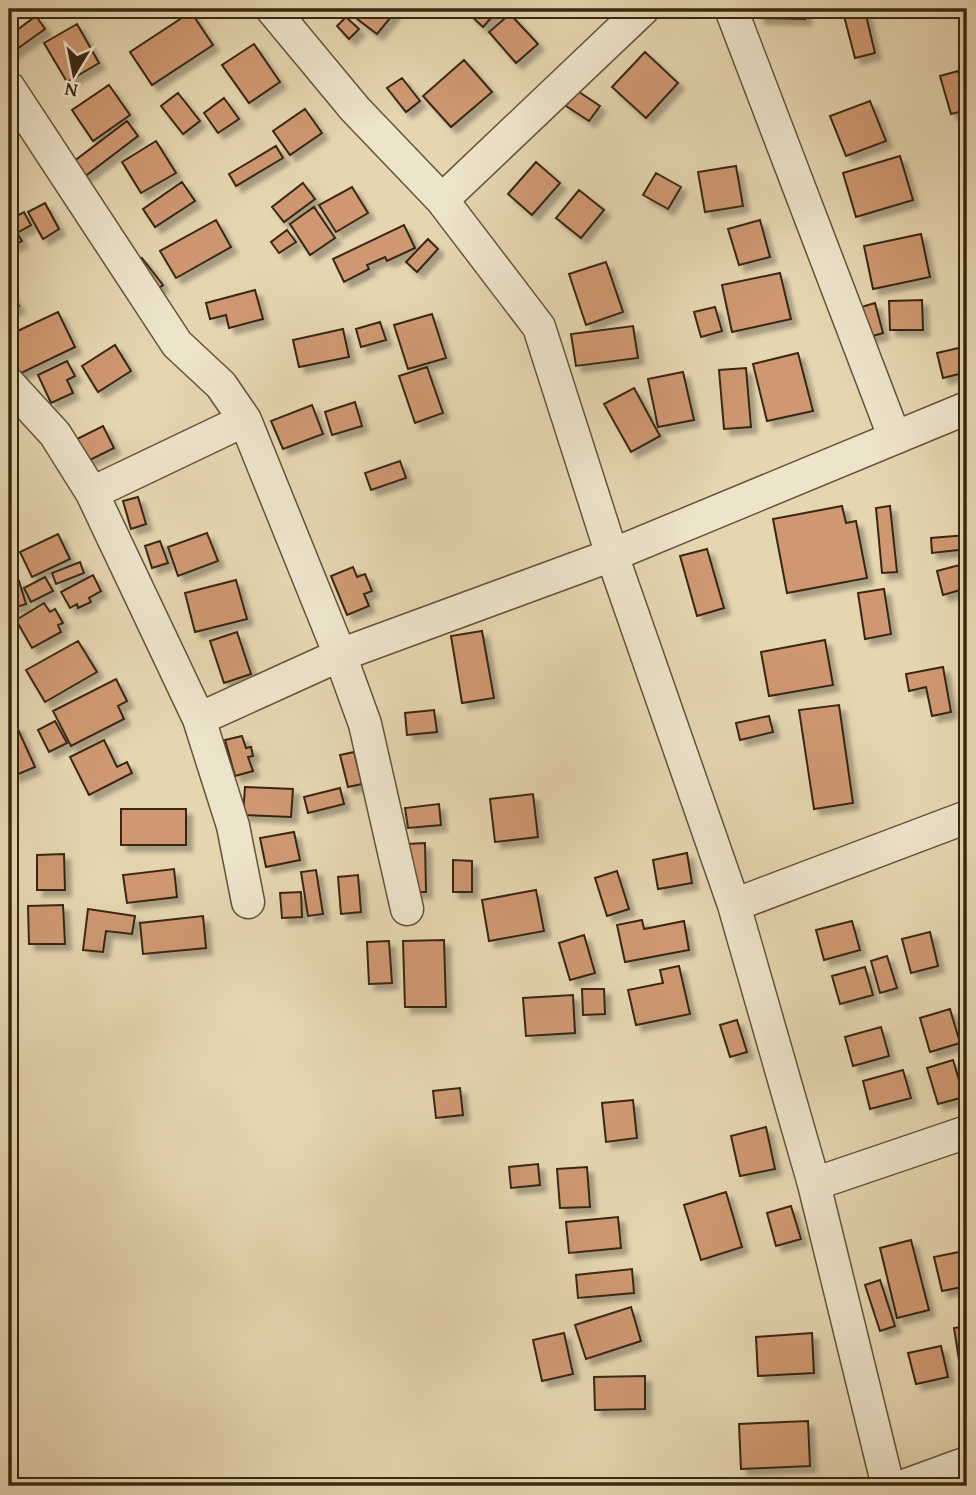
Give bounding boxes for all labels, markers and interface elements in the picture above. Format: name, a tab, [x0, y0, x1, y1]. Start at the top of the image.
north arrow	[38, 38, 108, 108]
text: N	[62, 76, 80, 106]

